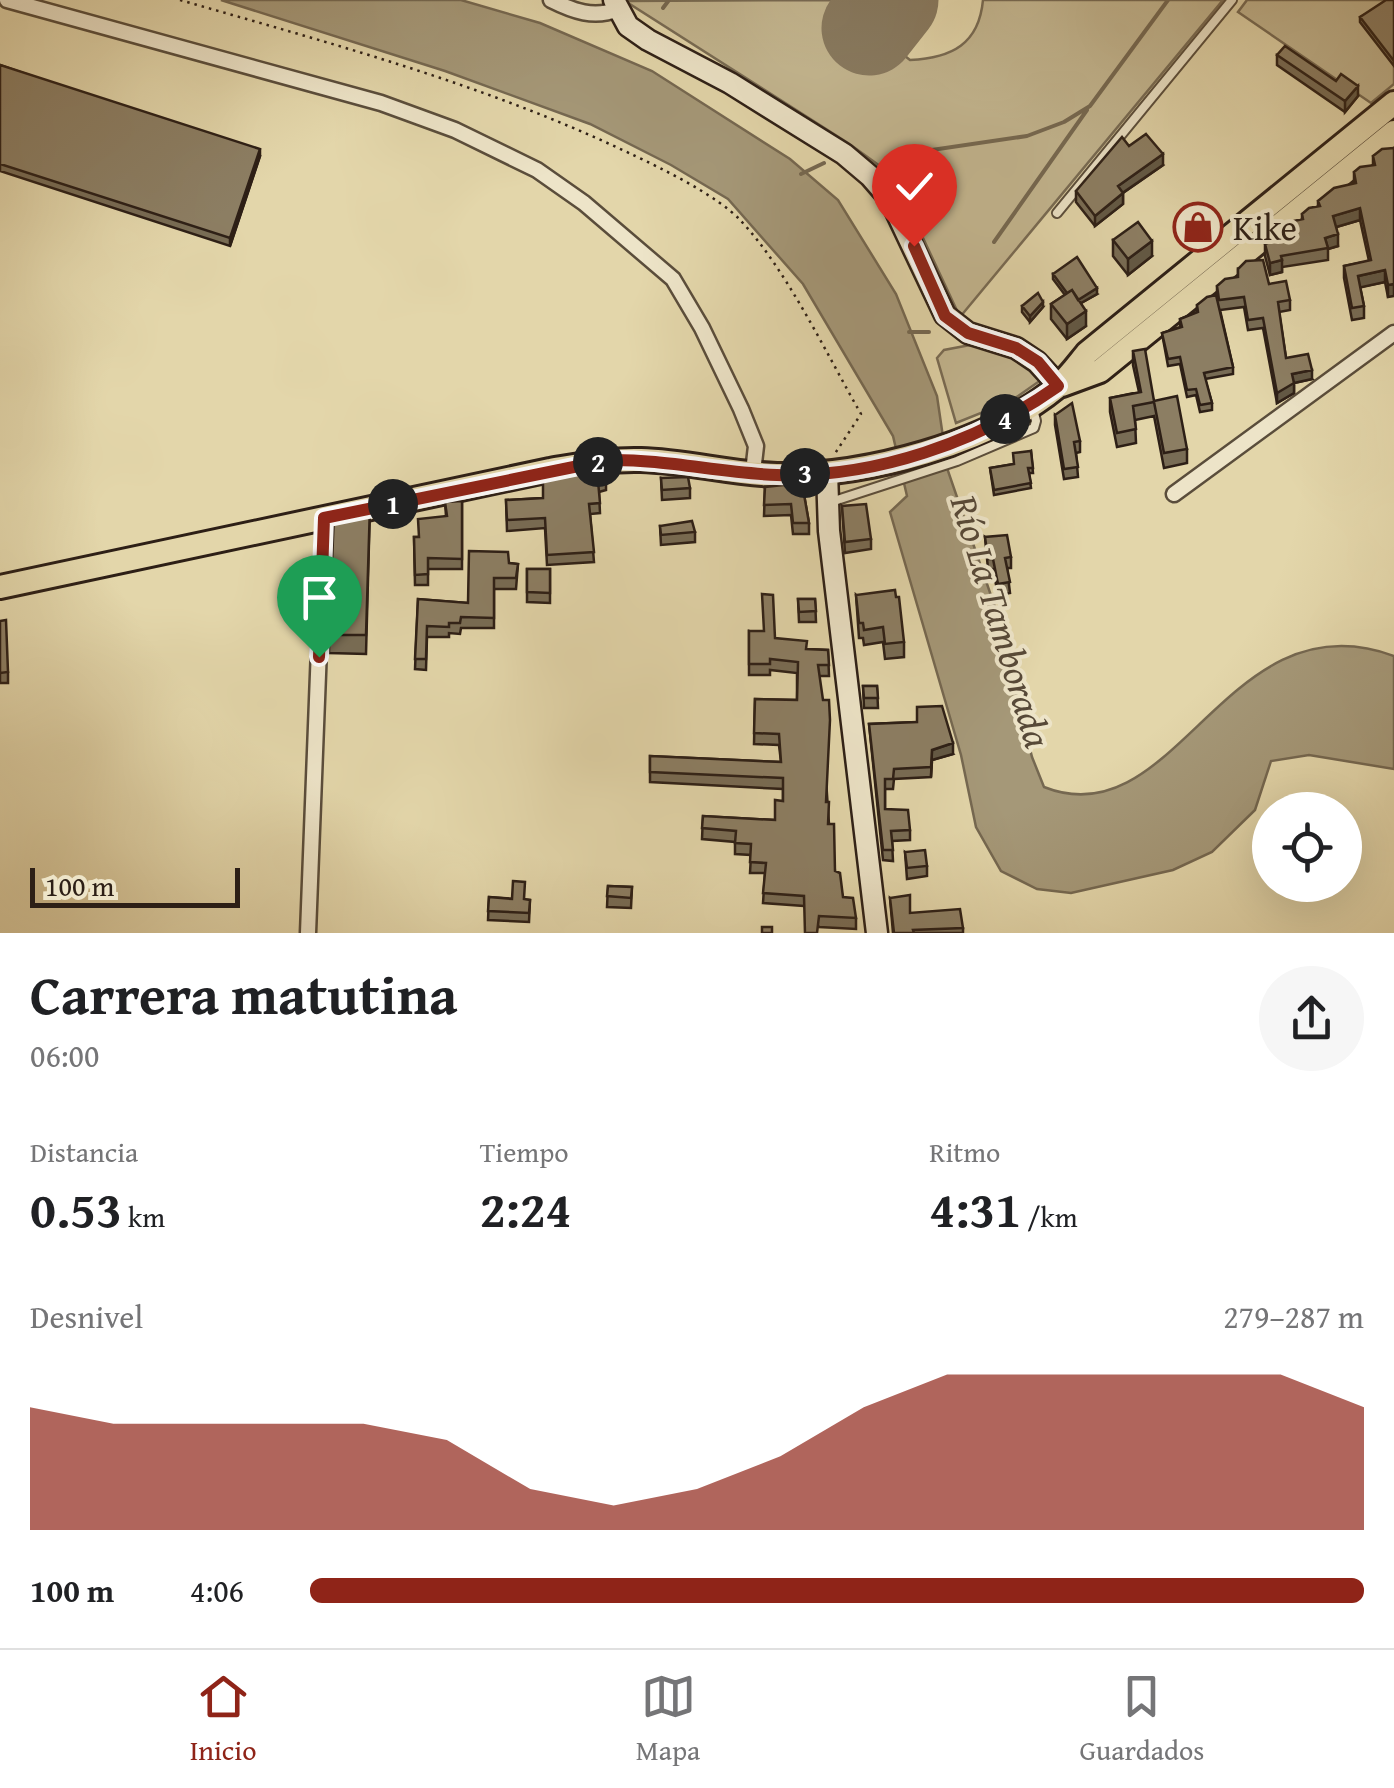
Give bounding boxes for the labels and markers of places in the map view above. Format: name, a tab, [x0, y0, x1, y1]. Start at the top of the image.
pin	[872, 144, 957, 247]
shop icon: Kike	[1172, 201, 1224, 253]
place label: Kike	[1233, 202, 1297, 253]
pin: 4	[980, 394, 1030, 444]
pin: 2	[573, 437, 623, 487]
pin: 3	[780, 448, 830, 498]
pin: 1	[368, 479, 418, 529]
pin	[277, 555, 362, 658]

